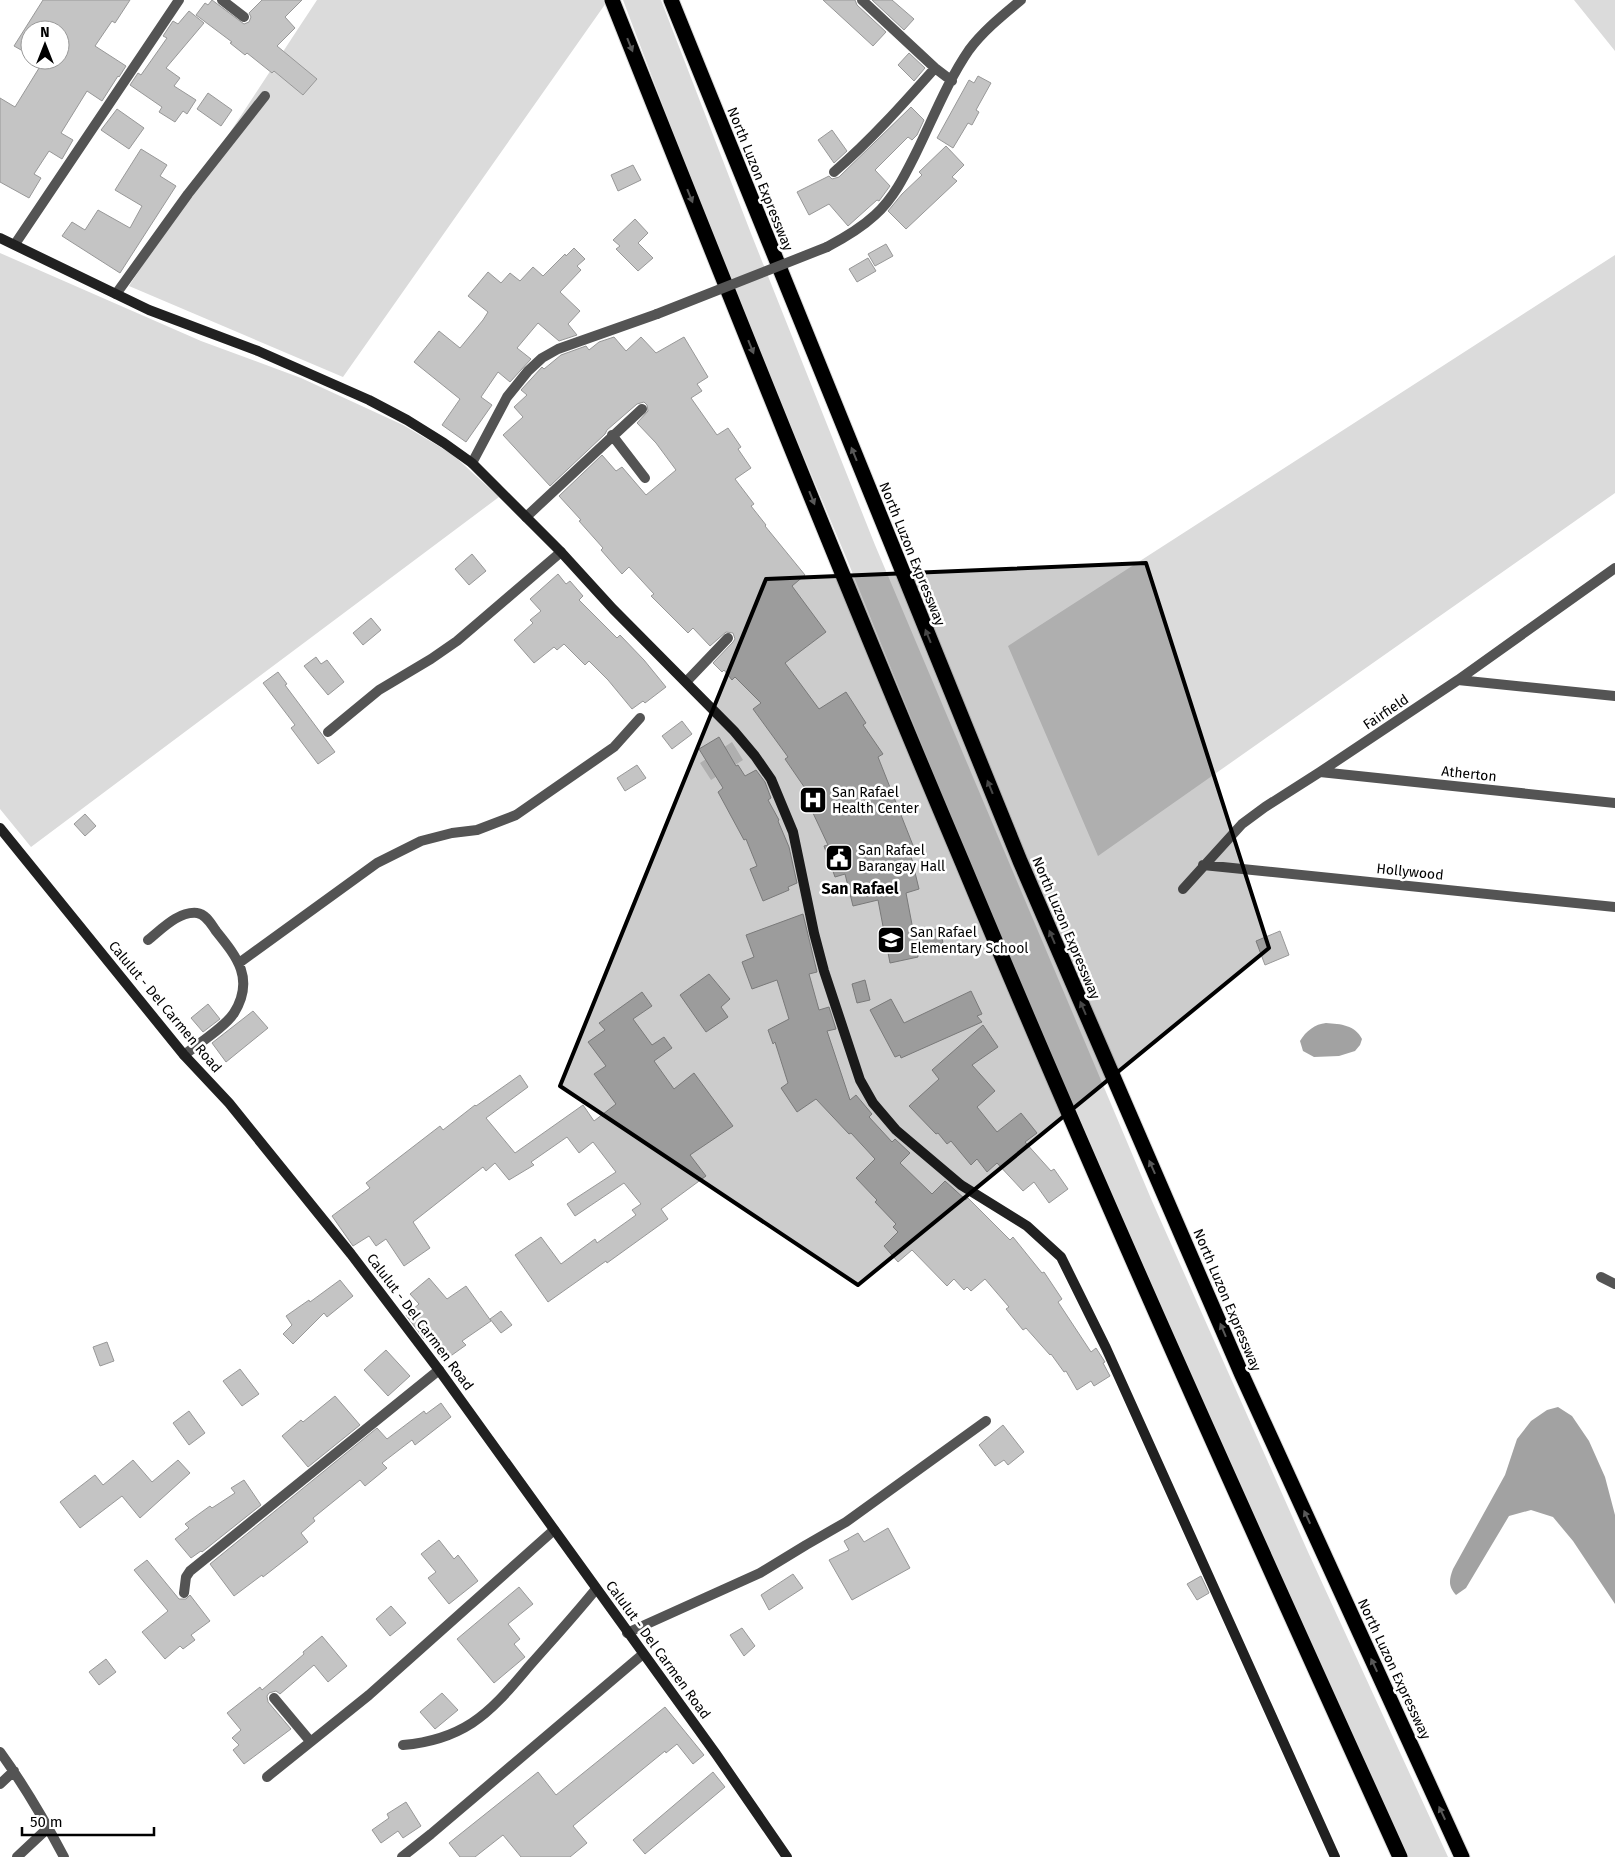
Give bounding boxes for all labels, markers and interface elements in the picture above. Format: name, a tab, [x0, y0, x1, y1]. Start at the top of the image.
north arrow	[20, 20, 70, 70]
text: N	[40, 24, 50, 41]
one-way arrow	[627, 38, 635, 52]
street label: North Luzon Expressway	[723, 105, 797, 253]
one-way arrow	[687, 189, 695, 203]
one-way arrow	[747, 340, 755, 354]
one-way arrow	[849, 446, 857, 461]
street label: North Luzon Expressway	[875, 480, 949, 628]
one-way arrow	[809, 491, 817, 505]
one-way arrow	[924, 629, 931, 644]
street label: Fairfield	[1360, 691, 1412, 733]
street label: Atherton	[1440, 763, 1498, 785]
one-way arrow	[985, 780, 993, 794]
place label: San Rafael Health Center	[832, 784, 919, 817]
hospital icon: San Rafael Health Center	[798, 785, 828, 815]
place label: San Rafael Barangay Hall	[858, 842, 945, 875]
public building icon: San Rafael Barangay Hall	[824, 843, 854, 873]
street label: North Luzon Expressway	[1028, 854, 1104, 1002]
street label: Hollywood	[1376, 860, 1444, 884]
district label: San Rafael	[821, 879, 899, 898]
place label: San Rafael Elementary School	[910, 924, 1028, 957]
school or university icon: San Rafael Elementary School	[876, 925, 906, 955]
one-way arrow	[1048, 930, 1056, 944]
street label: Calulut - Del Carmen Road	[105, 938, 225, 1076]
one-way arrow	[1078, 1000, 1086, 1015]
one-way arrow	[1147, 1160, 1155, 1174]
street label: North Luzon Expressway	[1189, 1226, 1265, 1374]
street label: Calulut - Del Carmen Road	[363, 1250, 477, 1394]
one-way arrow	[1218, 1323, 1226, 1337]
one-way arrow	[1302, 1510, 1310, 1524]
street label: Calulut - Del Carmen Road	[602, 1578, 714, 1722]
street label: North Luzon Expressway	[1354, 1596, 1434, 1742]
one-way arrow	[1370, 1658, 1378, 1672]
scale bar	[22, 1804, 155, 1836]
one-way arrow	[1437, 1806, 1445, 1820]
text: 50 m	[30, 1813, 63, 1831]

